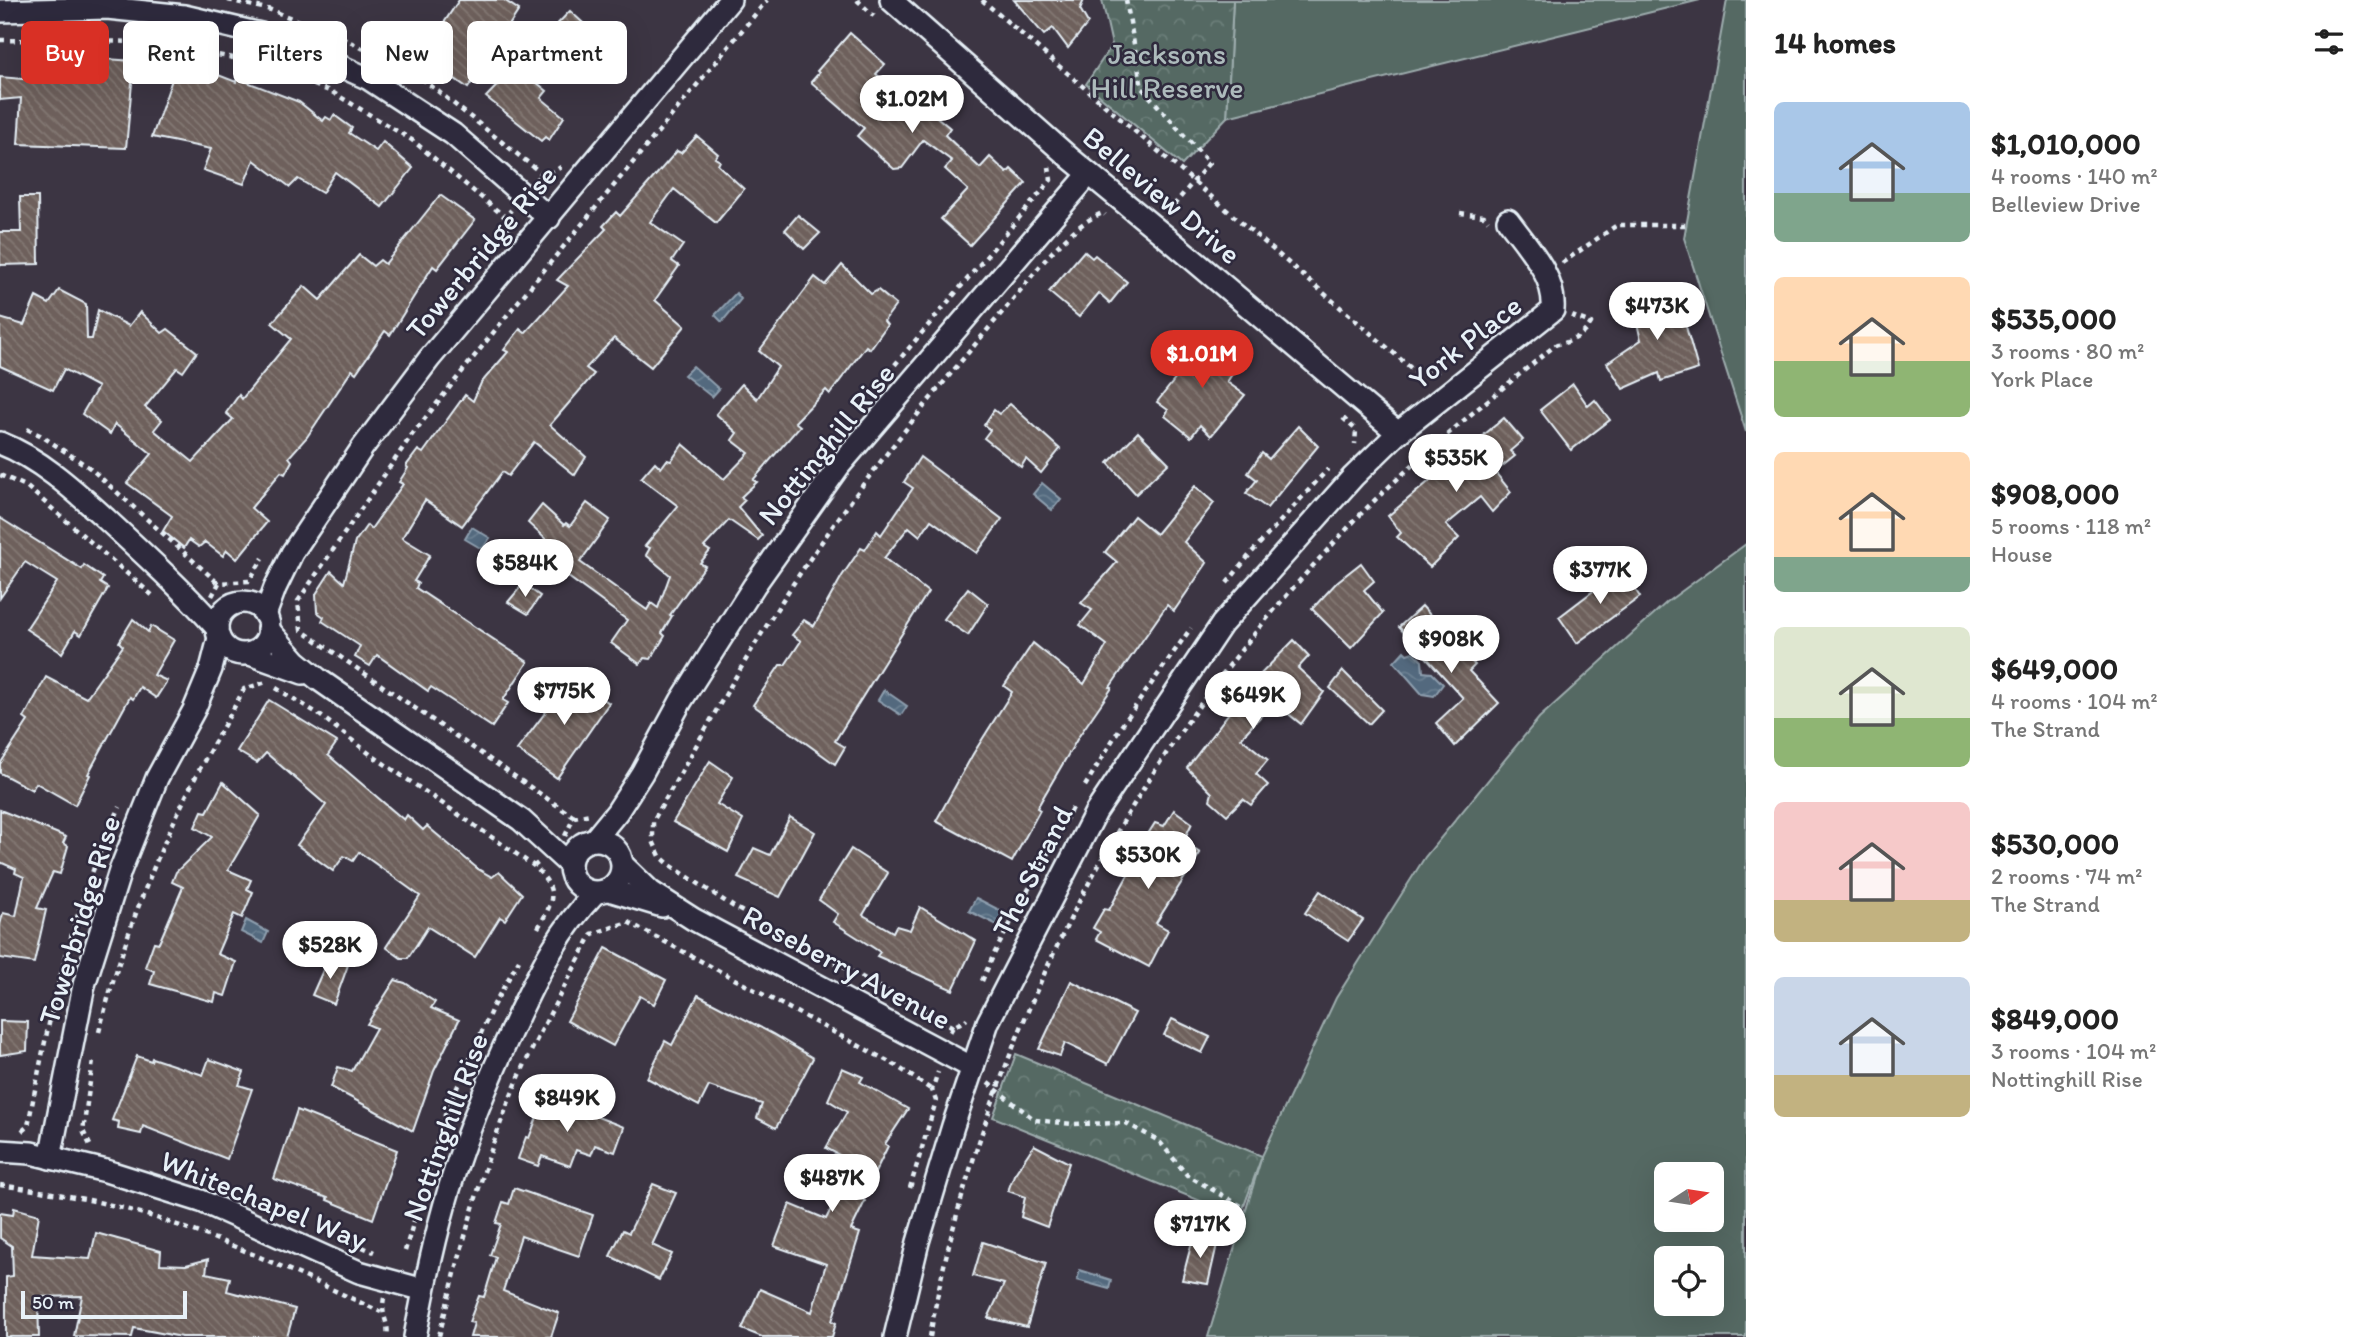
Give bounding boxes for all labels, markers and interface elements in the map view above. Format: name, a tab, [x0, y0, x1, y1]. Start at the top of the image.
chip: Buy	[21, 21, 109, 84]
chip: Rent	[123, 21, 219, 84]
chip: Filters	[233, 21, 347, 84]
chip: New	[361, 21, 453, 84]
chip: Apartment	[467, 21, 627, 84]
icon: filters	[2310, 23, 2348, 61]
text: 14 homes	[1774, 24, 1896, 61]
park label: Jacksons Hill Reserve	[1090, 35, 1244, 106]
pin: $1.02M	[855, 76, 969, 135]
text: $1.02M	[876, 84, 948, 112]
street label: Belleview Drive	[1075, 118, 1249, 272]
text: $1,010,000	[1991, 125, 2141, 162]
icon: home	[1830, 130, 1914, 214]
street label: Towerbridge Rise	[397, 157, 565, 347]
text: 4 rooms · 140 m²	[1991, 162, 2158, 190]
text: Belleview Drive	[1991, 190, 2141, 218]
pin: $473K	[1608, 282, 1706, 342]
street label: York Place	[1401, 286, 1529, 398]
text: $473K	[1625, 291, 1689, 319]
text: $535,000	[1991, 300, 2117, 337]
icon: home	[1830, 305, 1914, 389]
pin: $1.01M	[1145, 330, 1259, 390]
text: 3 rooms · 80 m²	[1991, 337, 2145, 365]
text: $1.01M	[1167, 339, 1237, 367]
street label: Nottinghill Rise	[749, 356, 903, 532]
text: York Place	[1991, 365, 2093, 393]
pin: $535K	[1407, 434, 1505, 494]
text: $535K	[1424, 443, 1488, 471]
text: $908,000	[1991, 475, 2119, 512]
icon: home	[1830, 480, 1914, 564]
text: 5 rooms · 118 m²	[1991, 512, 2151, 540]
pin: $584K	[476, 540, 574, 599]
text: House	[1991, 540, 2053, 568]
pin: $377K	[1551, 546, 1649, 606]
text: $584K	[493, 548, 557, 576]
text: $377K	[1569, 555, 1631, 583]
pin: $908K	[1402, 616, 1500, 675]
text: $908K	[1418, 624, 1484, 652]
text: $649,000	[1991, 650, 2118, 687]
icon: home	[1830, 655, 1914, 739]
pin: $775K	[515, 668, 613, 727]
pin: $649K	[1204, 672, 1302, 731]
text: $775K	[533, 676, 595, 704]
text: $649K	[1221, 680, 1285, 708]
text: 4 rooms · 104 m²	[1991, 687, 2158, 715]
text: The Strand	[1991, 715, 2100, 743]
street label: The Strand	[983, 799, 1081, 943]
street label: Towerbridge Rise	[30, 811, 128, 1029]
text: $530,000	[1991, 825, 2119, 862]
icon: home	[1830, 830, 1914, 914]
pin: $530K	[1099, 832, 1197, 891]
text: $530K	[1115, 840, 1181, 868]
text: 2 rooms · 74 m²	[1991, 862, 2143, 890]
text: The Strand	[1991, 890, 2100, 918]
street label: Roseberry Avenue	[736, 896, 958, 1038]
pin: $528K	[281, 922, 379, 981]
text: $528K	[298, 930, 362, 958]
text: $849,000	[1991, 1000, 2119, 1037]
icon: home	[1830, 1005, 1914, 1089]
street label: Nottinghill Rise	[394, 1028, 496, 1226]
text: 3 rooms · 104 m²	[1991, 1037, 2156, 1065]
text: Nottinghill Rise	[1991, 1065, 2143, 1093]
pin: $849K	[518, 1074, 616, 1134]
text: $849K	[535, 1083, 599, 1111]
street label: Whitechapel Way	[155, 1142, 373, 1258]
pin: $487K	[783, 1154, 881, 1214]
north arrow	[1654, 1162, 1724, 1232]
map controls	[1654, 1162, 1724, 1316]
text: $487K	[800, 1163, 864, 1191]
pin: $717K	[1151, 1200, 1249, 1260]
text: $717K	[1170, 1209, 1230, 1237]
button: locate	[1654, 1246, 1724, 1316]
scale bar	[21, 1288, 187, 1320]
text: 50 m	[32, 1291, 74, 1314]

